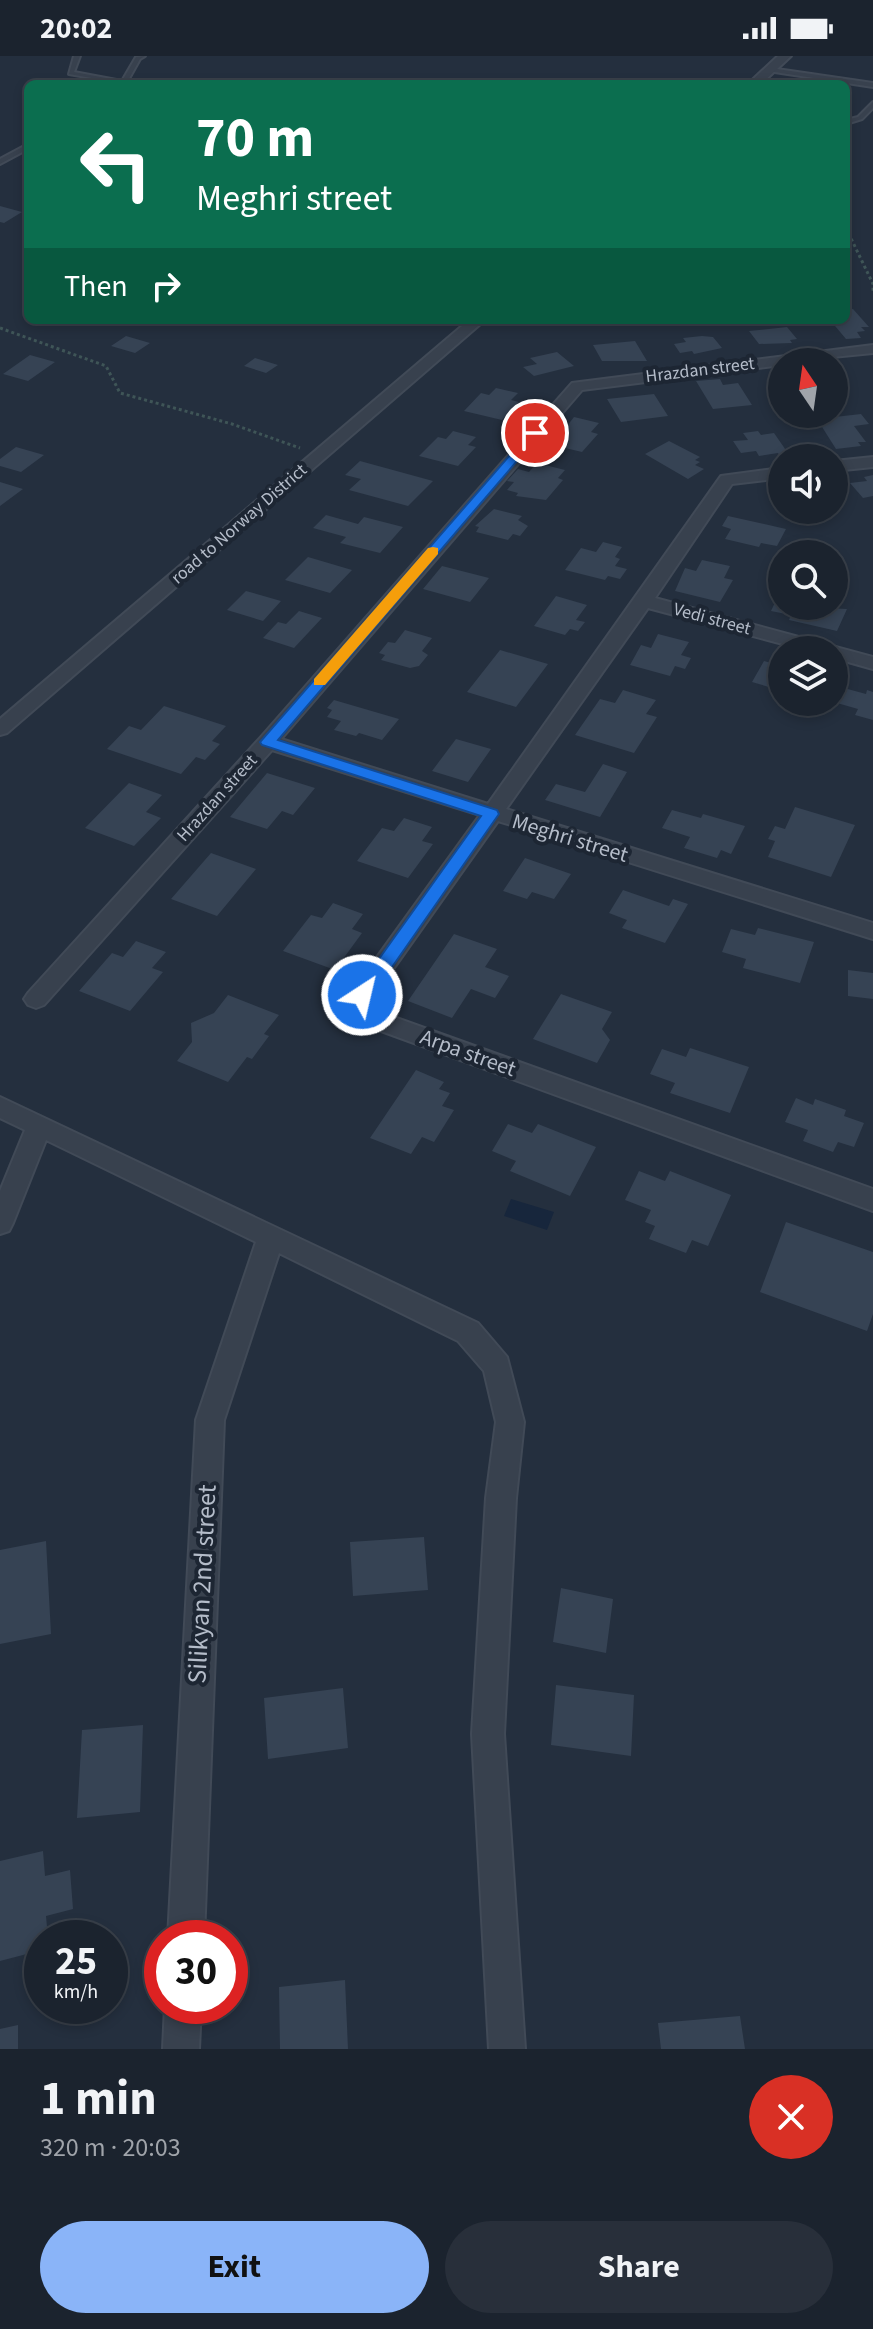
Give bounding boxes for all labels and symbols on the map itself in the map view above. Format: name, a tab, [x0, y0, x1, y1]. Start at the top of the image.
north arrow	[768, 348, 848, 428]
street label: Hrazdan street	[644, 351, 756, 389]
pin	[501, 399, 569, 467]
street label: road to Norway District	[166, 458, 312, 590]
street label: Vedi street	[671, 597, 753, 641]
street label: Hrazdan street	[171, 749, 263, 847]
street label: Meghri street	[508, 805, 633, 871]
position arrow	[320, 953, 404, 1037]
street label: Arpa street	[416, 1021, 521, 1085]
street label: Silikyan 2nd street	[178, 1483, 226, 1685]
speed limit sign: 30	[144, 1920, 248, 2024]

